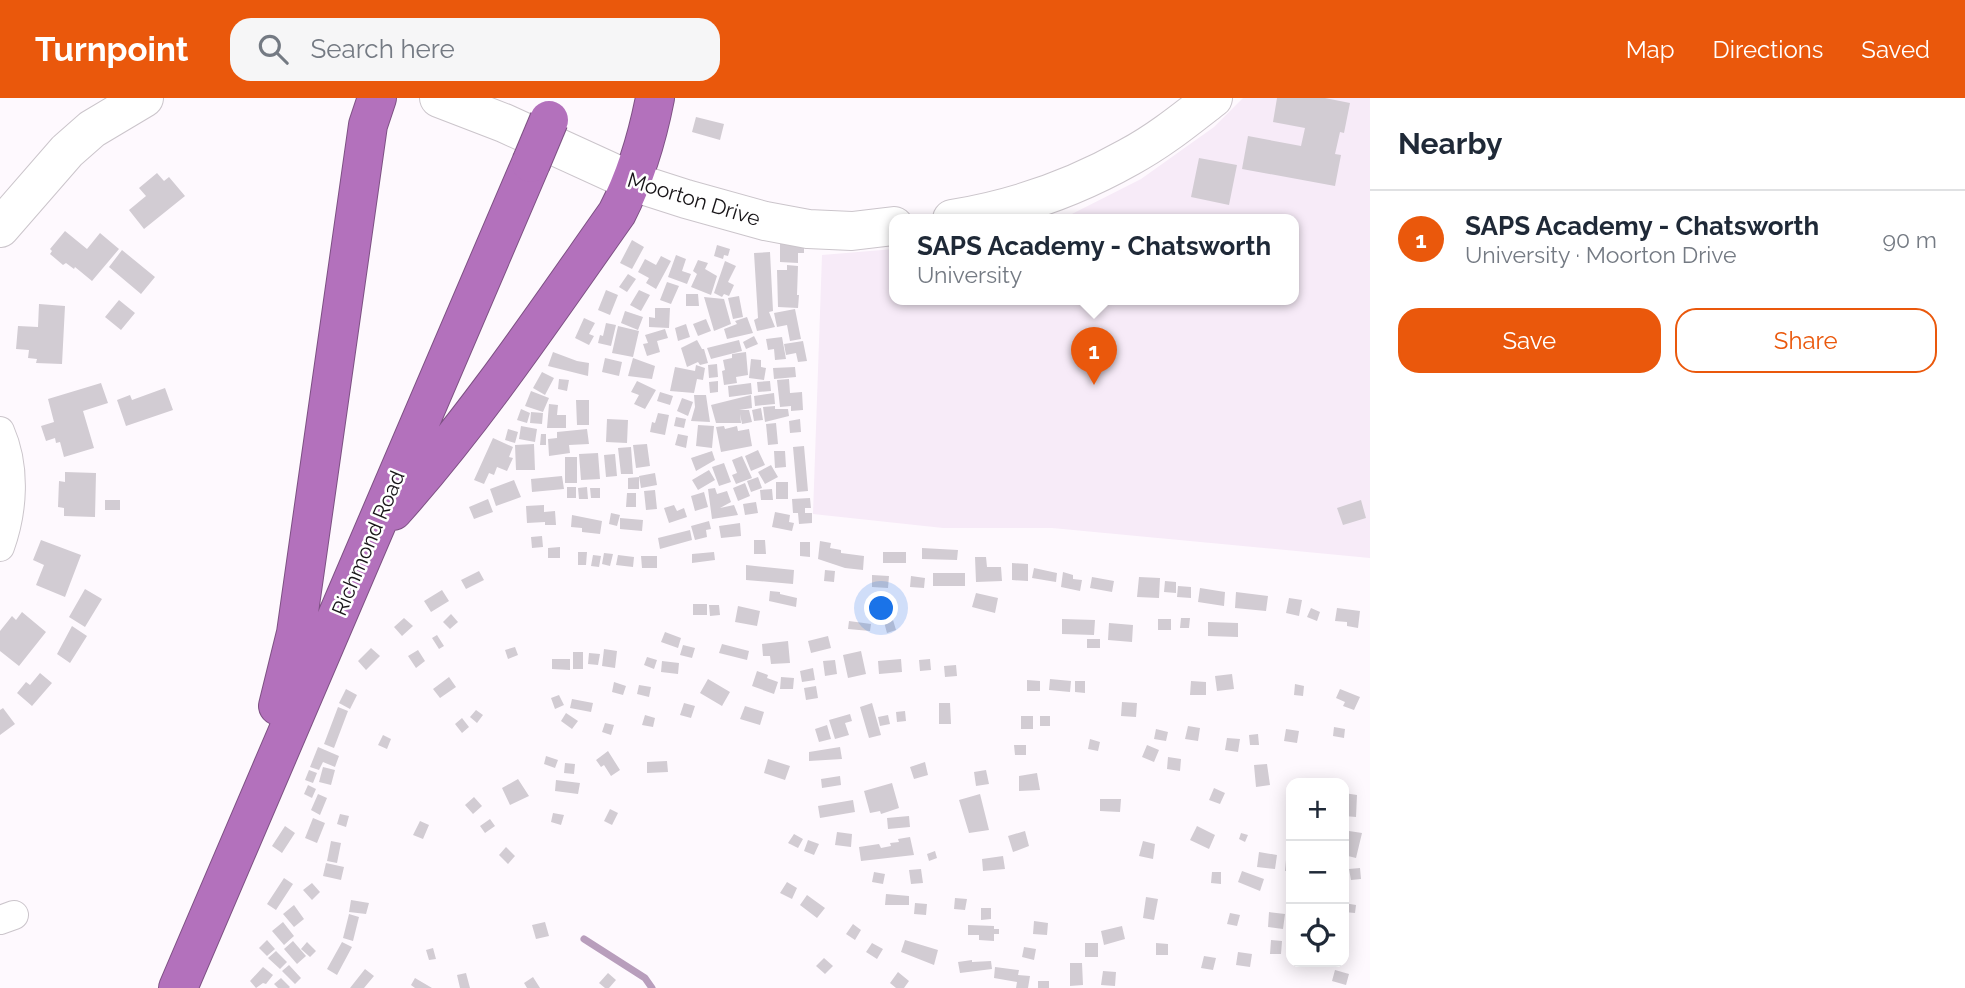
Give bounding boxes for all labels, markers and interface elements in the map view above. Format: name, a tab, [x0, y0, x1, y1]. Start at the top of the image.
search box	[230, 18, 720, 81]
text: Turnpoint	[35, 30, 188, 69]
icon: search	[254, 30, 292, 68]
text: Search here	[310, 34, 455, 64]
text: Map	[1626, 35, 1675, 64]
text: Directions	[1713, 35, 1823, 64]
text: Saved	[1861, 35, 1930, 64]
text: Nearby	[1398, 126, 1502, 161]
street label: Moorton Drive	[625, 167, 763, 231]
text: SAPS Academy - Chatsworth	[1465, 211, 1819, 241]
popup	[889, 214, 1299, 305]
text: 1	[1415, 226, 1427, 253]
text: 90 m	[1882, 226, 1937, 253]
text: SAPS Academy - Chatsworth	[917, 231, 1271, 261]
text: University · Moorton Drive	[1465, 241, 1737, 268]
text: University	[917, 261, 1022, 288]
button: Save	[1398, 308, 1661, 373]
button: Share	[1675, 308, 1937, 373]
pin: 1	[1071, 327, 1117, 385]
street label: Richmond Road	[326, 467, 410, 619]
your location	[864, 591, 898, 625]
map controls	[1286, 778, 1349, 967]
button: +	[1286, 778, 1349, 841]
button: −	[1286, 841, 1349, 904]
button: locate	[1286, 904, 1349, 967]

